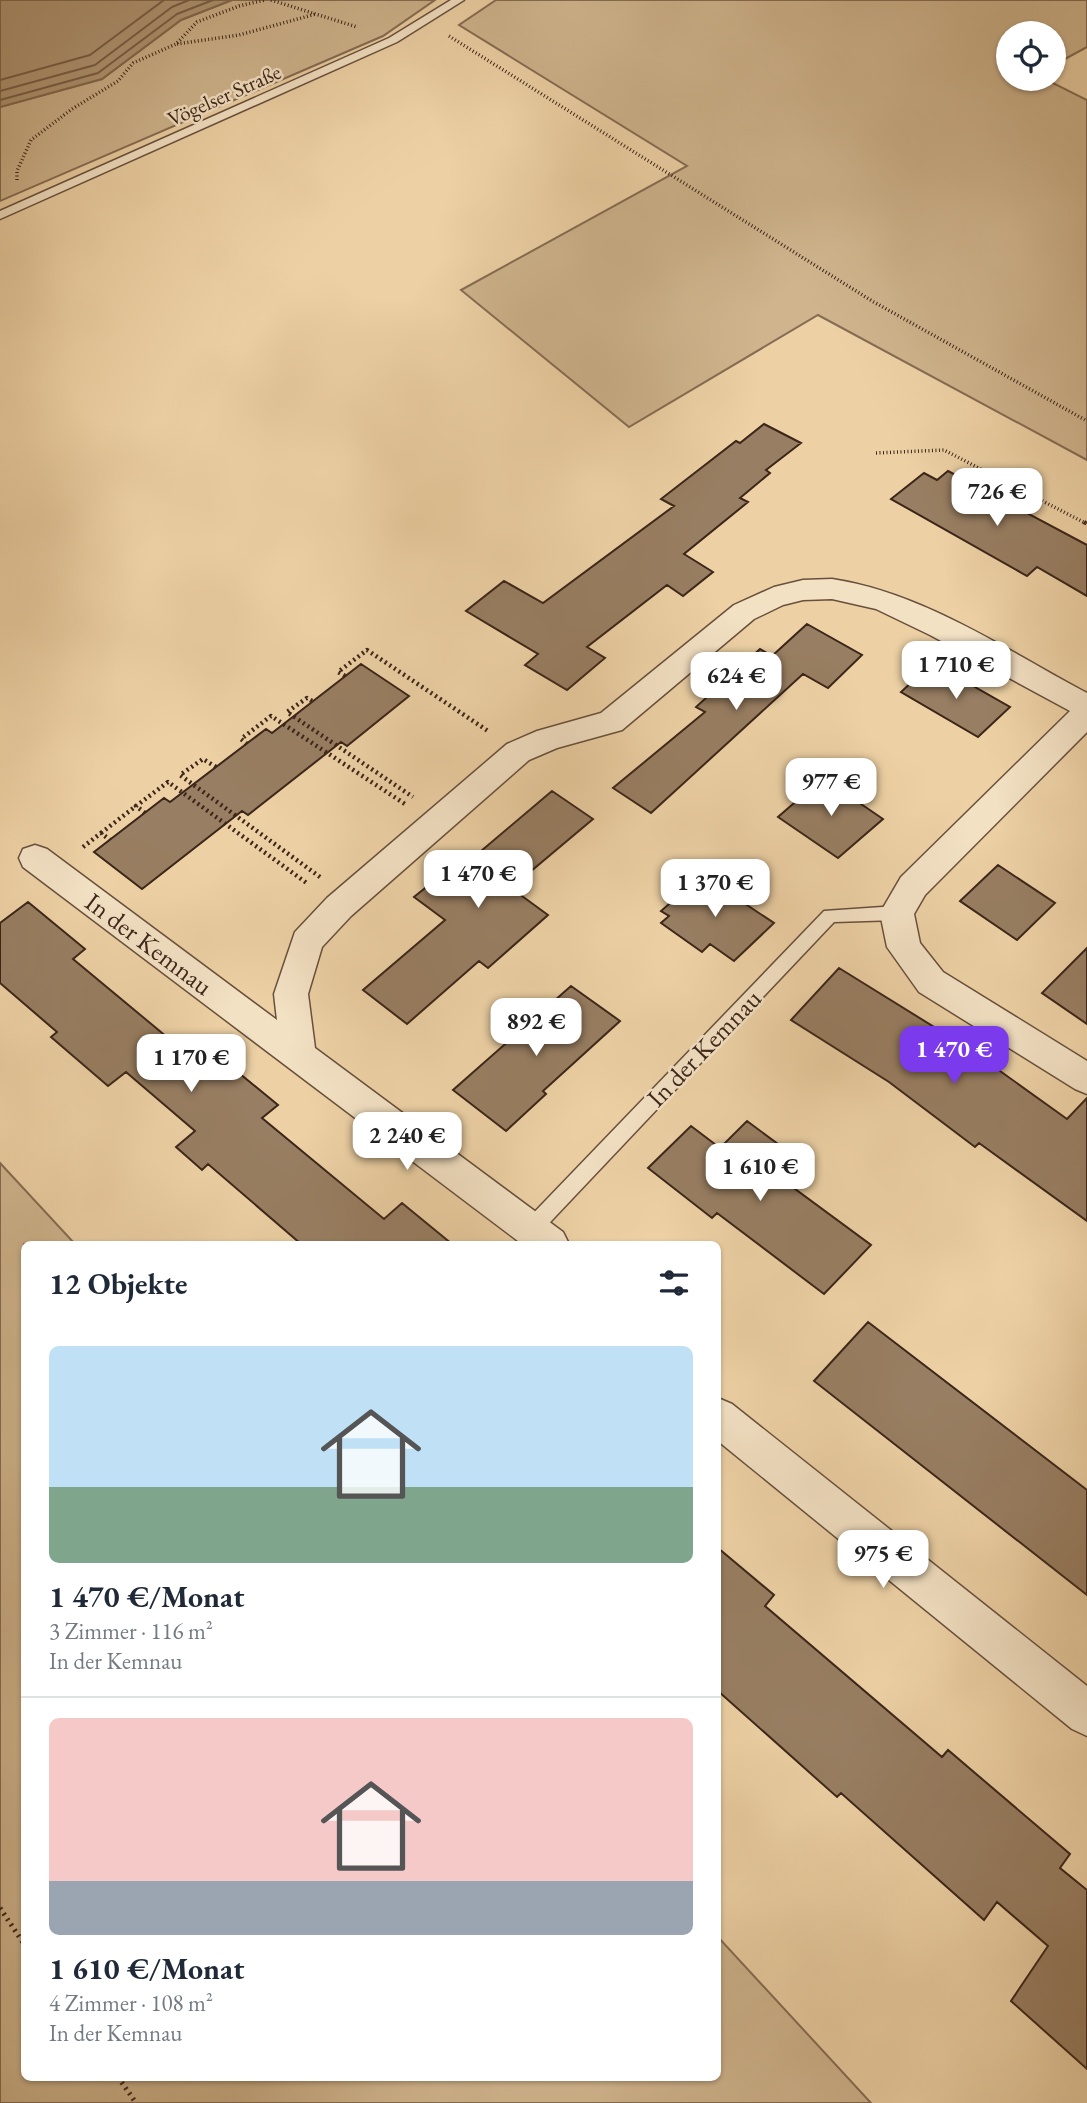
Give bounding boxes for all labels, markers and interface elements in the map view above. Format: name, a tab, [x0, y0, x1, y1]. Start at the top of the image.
map controls	[996, 21, 1066, 91]
button: locate	[996, 21, 1066, 91]
street label: Vögelser Straße	[163, 58, 285, 132]
pin: 726 €	[948, 468, 1046, 528]
text: 726 €	[968, 476, 1026, 506]
pin: 1 710 €	[891, 642, 1021, 701]
text: 1 710 €	[918, 649, 994, 679]
pin: 624 €	[687, 652, 785, 712]
text: 624 €	[707, 660, 765, 690]
pin: 977 €	[782, 758, 880, 818]
text: 977 €	[802, 766, 860, 796]
pin: 1 470 €	[413, 850, 543, 910]
text: 1 470 €	[440, 858, 516, 888]
pin: 1 370 €	[650, 860, 780, 919]
text: 1 370 €	[677, 867, 753, 897]
street label: In der Kemnau	[79, 885, 220, 1003]
street label: In der Kemnau	[639, 982, 769, 1114]
pin: 892 €	[487, 998, 585, 1058]
text: 892 €	[507, 1006, 565, 1036]
pin: 1 470 €	[889, 1026, 1019, 1086]
pin: 1 170 €	[126, 1034, 256, 1094]
text: 1 470 €	[916, 1034, 992, 1064]
text: 1 170 €	[153, 1042, 229, 1072]
pin: 2 240 €	[342, 1112, 472, 1172]
text: 2 240 €	[369, 1120, 445, 1150]
pin: 1 610 €	[695, 1144, 825, 1203]
text: 1 610 €	[722, 1151, 798, 1181]
text: 12 Objekte	[49, 1264, 188, 1303]
icon: filters	[655, 1264, 693, 1302]
icon: home	[308, 1391, 434, 1517]
pin: 975 €	[834, 1530, 932, 1590]
text: 975 €	[854, 1538, 912, 1568]
text: 1 470 €/Monat	[49, 1577, 244, 1616]
text: 3 Zimmer · 116 m²	[49, 1616, 213, 1646]
text: In der Kemnau	[49, 1646, 182, 1676]
icon: home	[308, 1763, 434, 1889]
text: 1 610 €/Monat	[49, 1949, 244, 1988]
text: 4 Zimmer · 108 m²	[49, 1988, 213, 2018]
text: In der Kemnau	[49, 2018, 182, 2048]

